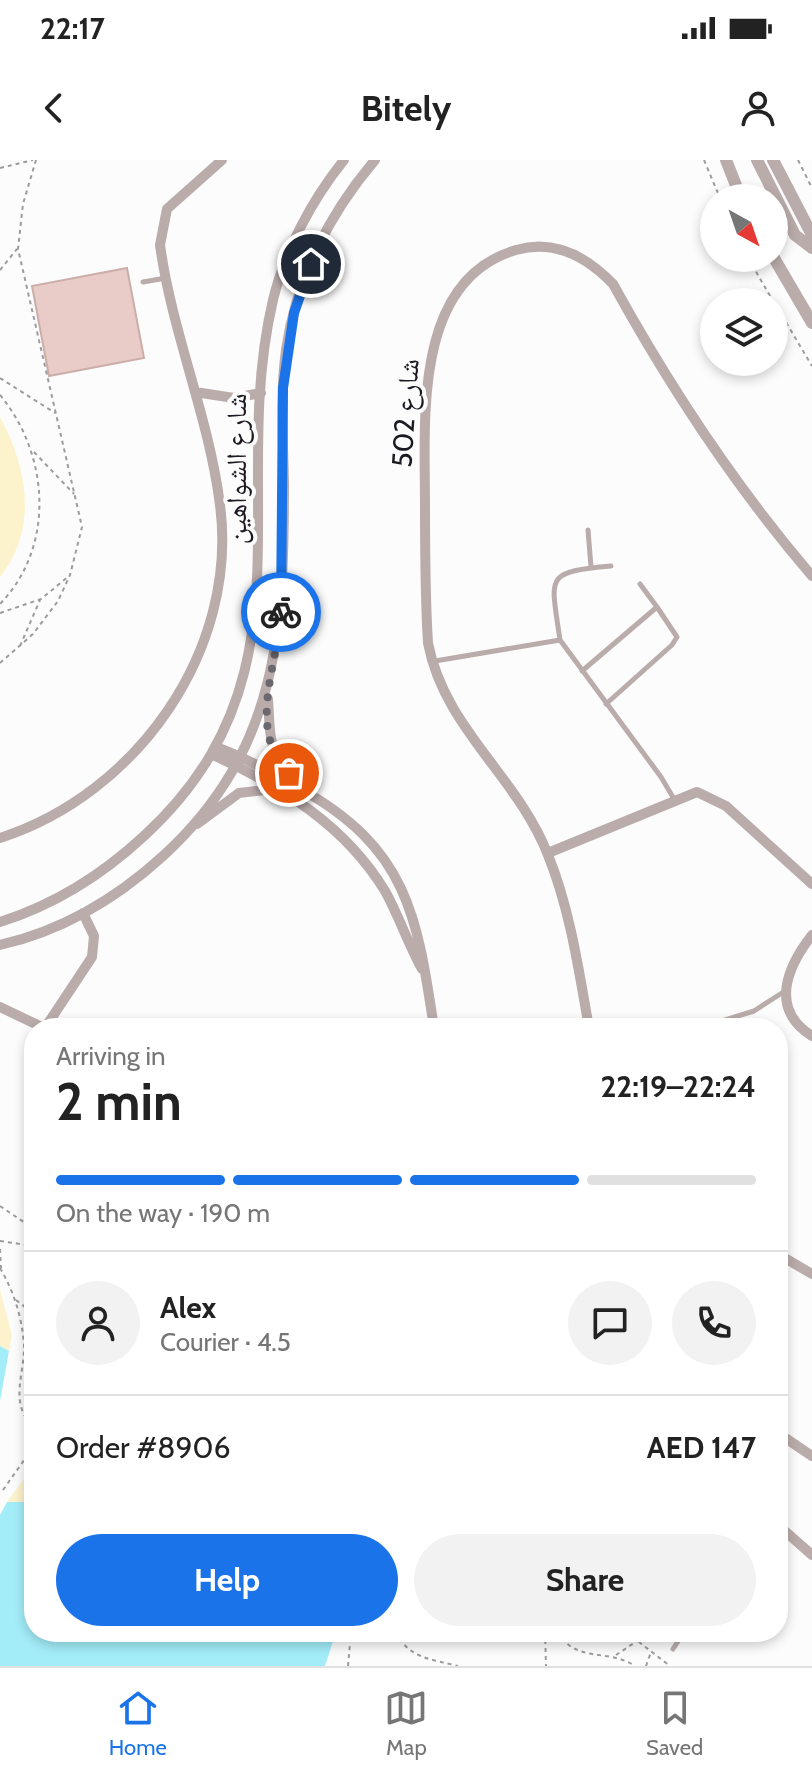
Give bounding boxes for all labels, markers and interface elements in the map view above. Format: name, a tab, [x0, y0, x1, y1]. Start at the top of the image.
text: 22:17	[40, 10, 105, 47]
icon: back	[32, 86, 76, 130]
text: Bitely	[361, 86, 451, 130]
icon: person	[736, 86, 780, 130]
north arrow	[700, 184, 788, 272]
map controls	[700, 184, 788, 376]
pin	[277, 230, 345, 298]
icon: home	[289, 242, 333, 286]
button: layers	[700, 288, 788, 376]
street label: شارع 502	[384, 357, 427, 469]
street label: شارع الشواهين	[219, 393, 254, 545]
courier	[241, 572, 321, 652]
icon: bike	[259, 590, 303, 634]
pin	[255, 739, 323, 807]
icon: bag	[267, 751, 311, 795]
text: Arriving in	[56, 1040, 166, 1072]
text: 22:19–22:24	[601, 1068, 756, 1105]
text: 2 min	[56, 1070, 182, 1133]
text: On the way · 190 m	[56, 1197, 270, 1229]
button: person	[56, 1281, 140, 1365]
button: chat	[568, 1281, 652, 1365]
button: phone	[672, 1281, 756, 1365]
text: Alex	[160, 1289, 216, 1326]
text: Courier · 4.5	[160, 1326, 291, 1358]
text: Order #8906	[56, 1429, 231, 1466]
text: AED 147	[647, 1429, 756, 1466]
button: Help	[56, 1534, 398, 1626]
button: Share	[414, 1534, 756, 1626]
tab: Home	[109, 1686, 167, 1761]
tab: Map	[384, 1686, 428, 1761]
tab: Saved	[646, 1686, 703, 1761]

